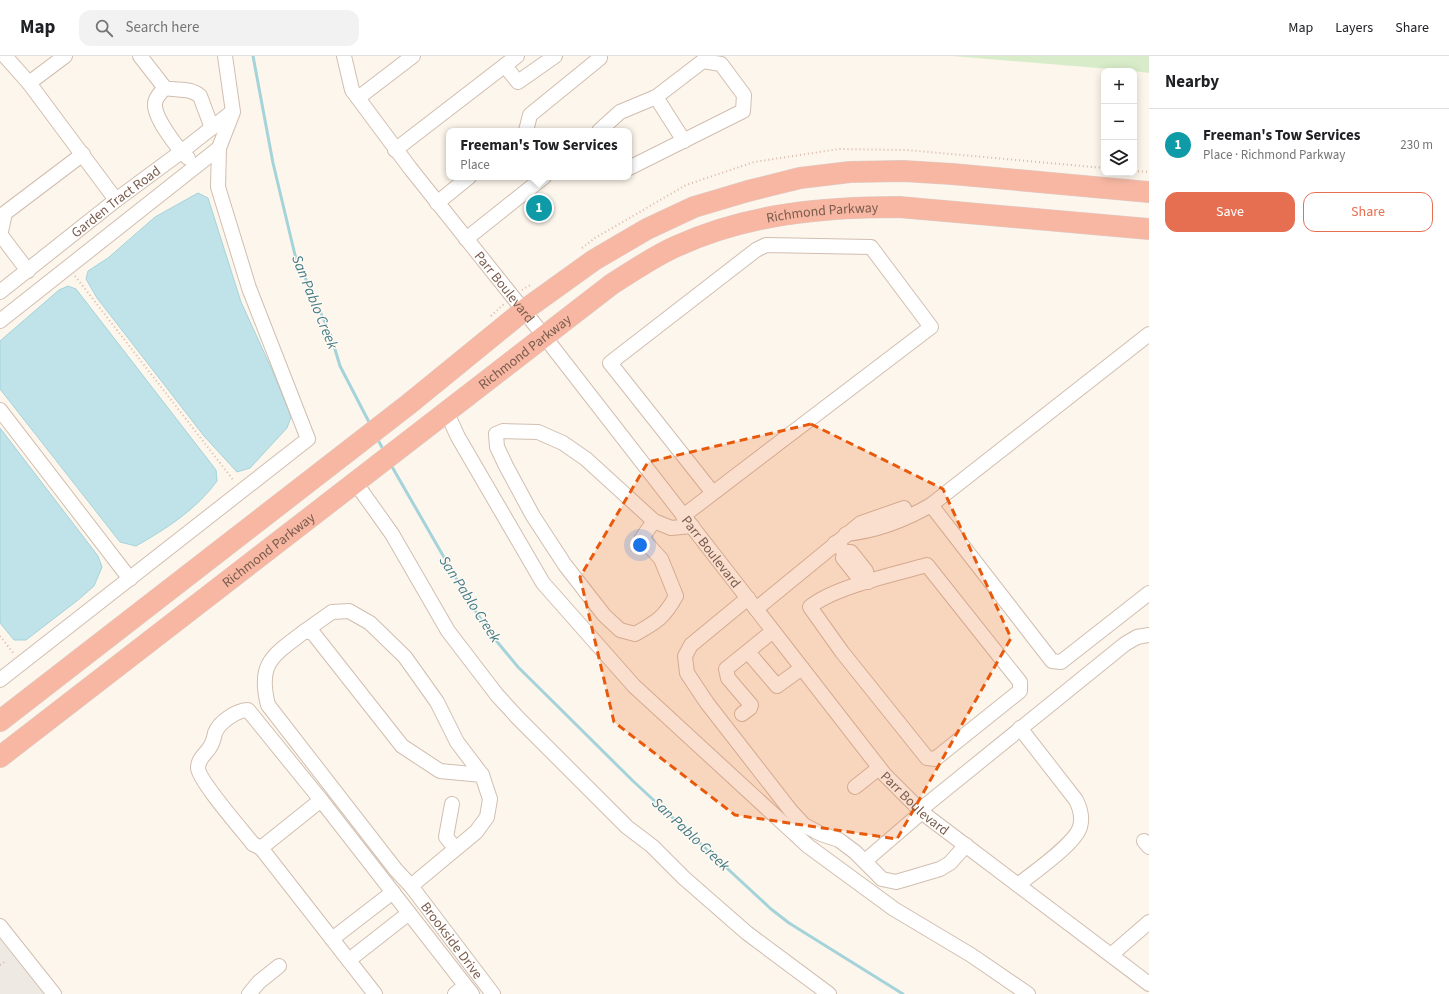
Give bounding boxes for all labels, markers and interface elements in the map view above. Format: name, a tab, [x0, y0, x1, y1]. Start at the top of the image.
search box	[79, 10, 359, 46]
text: Map	[20, 14, 55, 41]
icon: search	[93, 17, 115, 39]
text: Search here	[125, 17, 199, 38]
text: Map	[1288, 18, 1313, 38]
text: Layers	[1335, 18, 1373, 38]
text: Share	[1395, 18, 1429, 38]
map controls	[1101, 68, 1137, 176]
button: +	[1101, 68, 1137, 104]
text: Nearby	[1165, 70, 1219, 94]
button: −	[1101, 104, 1137, 140]
text: Freeman's Tow Services	[1203, 125, 1360, 146]
popup	[446, 128, 632, 180]
text: Freeman's Tow Services	[460, 135, 618, 156]
text: 1	[1175, 136, 1181, 154]
text: 230 m	[1400, 136, 1433, 154]
button: layers	[1101, 140, 1137, 176]
text: Place · Richmond Parkway	[1203, 146, 1345, 164]
text: Place	[460, 156, 490, 174]
street label: Garden Tract Road	[67, 161, 165, 243]
button: Save	[1165, 192, 1295, 232]
button: Share	[1303, 192, 1433, 232]
pin: 1	[526, 193, 552, 223]
street label: Richmond Parkway	[765, 198, 879, 229]
street label: Parr Boulevard	[469, 247, 539, 328]
water label: San Pablo Creek	[286, 252, 343, 353]
street label: Richmond Parkway	[475, 310, 576, 395]
street label: Richmond Parkway	[218, 508, 320, 593]
street label: Parr Boulevard	[676, 512, 745, 593]
your location	[630, 535, 650, 555]
water label: San Pablo Creek	[434, 552, 506, 648]
street label: Parr Boulevard	[876, 767, 953, 840]
water label: San Pablo Creek	[647, 793, 735, 877]
street label: Brookside Drive	[415, 898, 487, 984]

